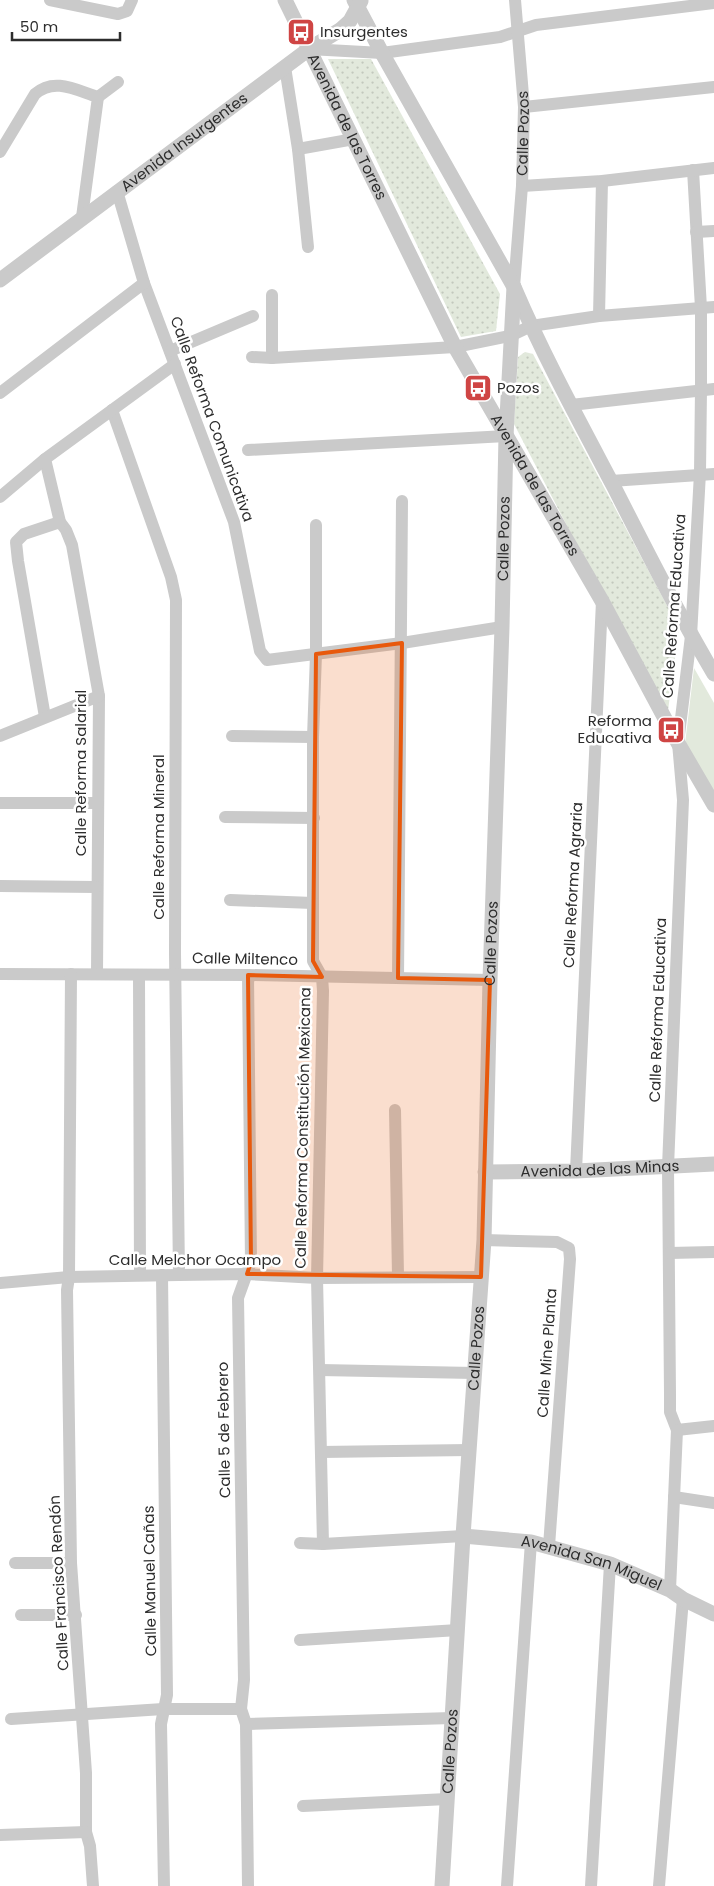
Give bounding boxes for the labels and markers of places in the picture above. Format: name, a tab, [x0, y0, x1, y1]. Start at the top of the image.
bus stop icon: Insurgentes	[286, 17, 316, 47]
place label: Insurgentes	[320, 21, 408, 42]
bus stop icon: Pozos	[463, 373, 493, 403]
place label: Pozos	[497, 377, 540, 398]
place label: Reforma Educativa	[578, 710, 652, 748]
bus stop icon: Reforma Educativa	[656, 715, 686, 745]

